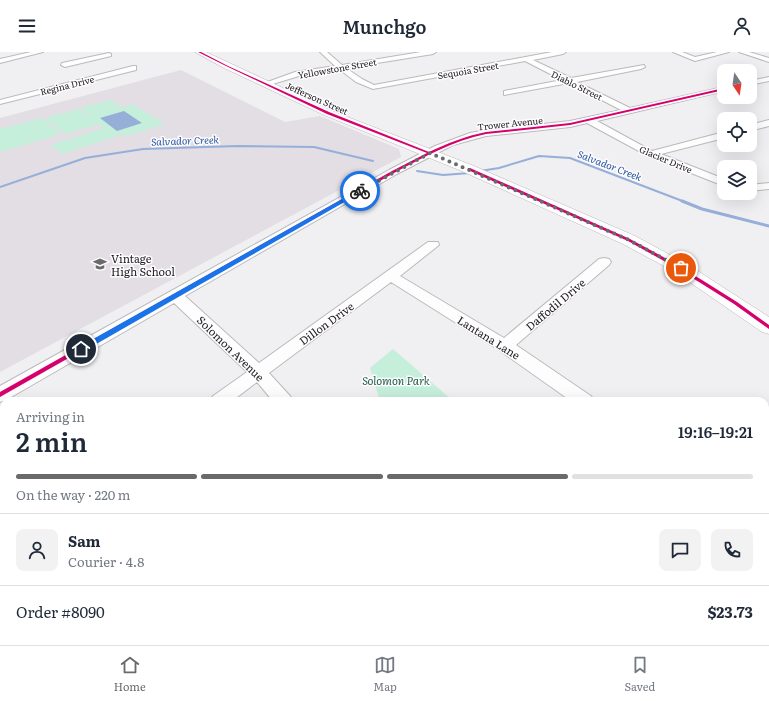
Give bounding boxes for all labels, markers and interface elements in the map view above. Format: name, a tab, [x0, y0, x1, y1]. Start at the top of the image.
text: Munchgo	[343, 13, 426, 40]
icon: menu	[16, 15, 38, 37]
icon: person	[731, 15, 753, 37]
street label: Yellowstone Street	[296, 54, 378, 82]
street label: Sequoia Street	[436, 58, 500, 82]
north arrow	[717, 64, 757, 104]
map controls	[717, 64, 757, 200]
street label: Diablo Street	[549, 67, 605, 104]
street label: Regina Drive	[39, 71, 96, 98]
street label: Jefferson Street	[283, 78, 351, 118]
button: locate	[717, 112, 757, 152]
street label: Trower Avenue	[477, 113, 544, 133]
water label: Salvador Creek	[151, 131, 220, 149]
street label: Glacier Drive	[637, 142, 695, 177]
water label: Salvador Creek	[576, 146, 645, 184]
button: layers	[717, 160, 757, 200]
courier	[340, 171, 380, 211]
icon: bike	[349, 180, 371, 202]
place label: Vintage High School	[111, 250, 175, 279]
pin	[664, 251, 698, 285]
school or university icon: Vintage High School	[92, 256, 108, 272]
icon: bag	[670, 257, 692, 279]
street label: Daffodil Drive	[522, 274, 589, 334]
street label: Dillon Drive	[295, 298, 357, 348]
street label: Lantana Lane	[455, 311, 524, 363]
street label: Solomon Avenue	[194, 312, 268, 384]
pin	[64, 332, 98, 366]
icon: home	[70, 338, 92, 360]
park label: Solomon Park	[362, 372, 430, 388]
text: Arriving in	[16, 407, 85, 426]
text: 19:16–19:21	[678, 420, 753, 443]
text: 2 min	[16, 421, 87, 460]
text: On the way · 220 m	[16, 485, 130, 504]
button: person	[16, 529, 58, 571]
text: Sam	[68, 529, 101, 552]
button: chat	[659, 529, 701, 571]
button: phone	[711, 529, 753, 571]
text: Courier · 4.8	[68, 552, 144, 571]
text: Order #8090	[16, 600, 105, 623]
text: $23.73	[707, 600, 753, 623]
tab: Home	[114, 654, 146, 694]
tab: Map	[373, 654, 397, 694]
tab: Saved	[625, 654, 655, 694]

